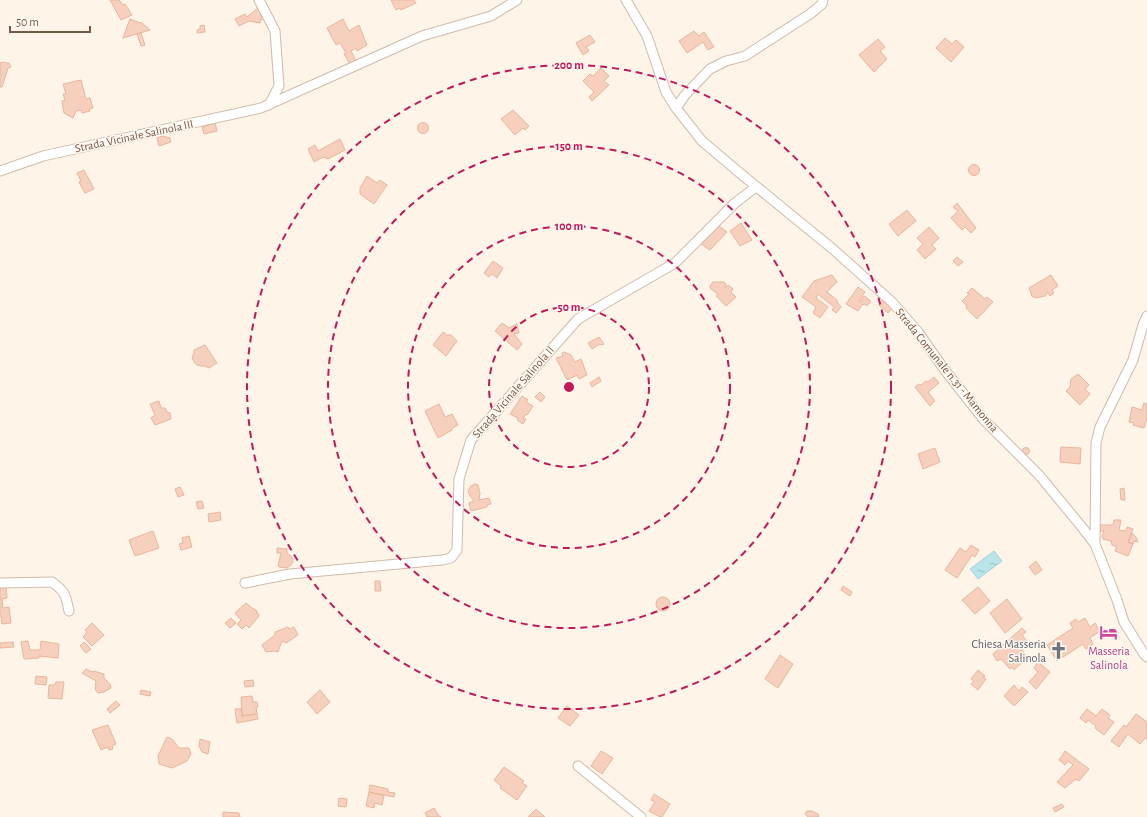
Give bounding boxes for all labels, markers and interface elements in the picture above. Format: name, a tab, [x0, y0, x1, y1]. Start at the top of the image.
scale bar	[10, 8, 90, 34]
text: 50 m	[16, 16, 39, 28]
text: 200 m	[554, 59, 584, 71]
street label: Strada Vicinale Salinola III	[74, 118, 194, 154]
text: 150 m	[555, 140, 583, 152]
text: 100 m	[555, 220, 583, 232]
text: 50 m	[558, 301, 581, 313]
street label: Strada Comunale n.31 - Mamonna	[893, 306, 1001, 435]
street label: Strada Vicinale Salinola II	[470, 344, 556, 440]
centre of rings	[562, 380, 576, 394]
hotel icon: Masseria Salinola	[1099, 622, 1119, 642]
place label: Chiesa Masseria Salinola	[971, 638, 1046, 664]
church icon: Chiesa Masseria Salinola	[1049, 641, 1069, 661]
place label: Masseria Salinola	[1088, 645, 1130, 671]

